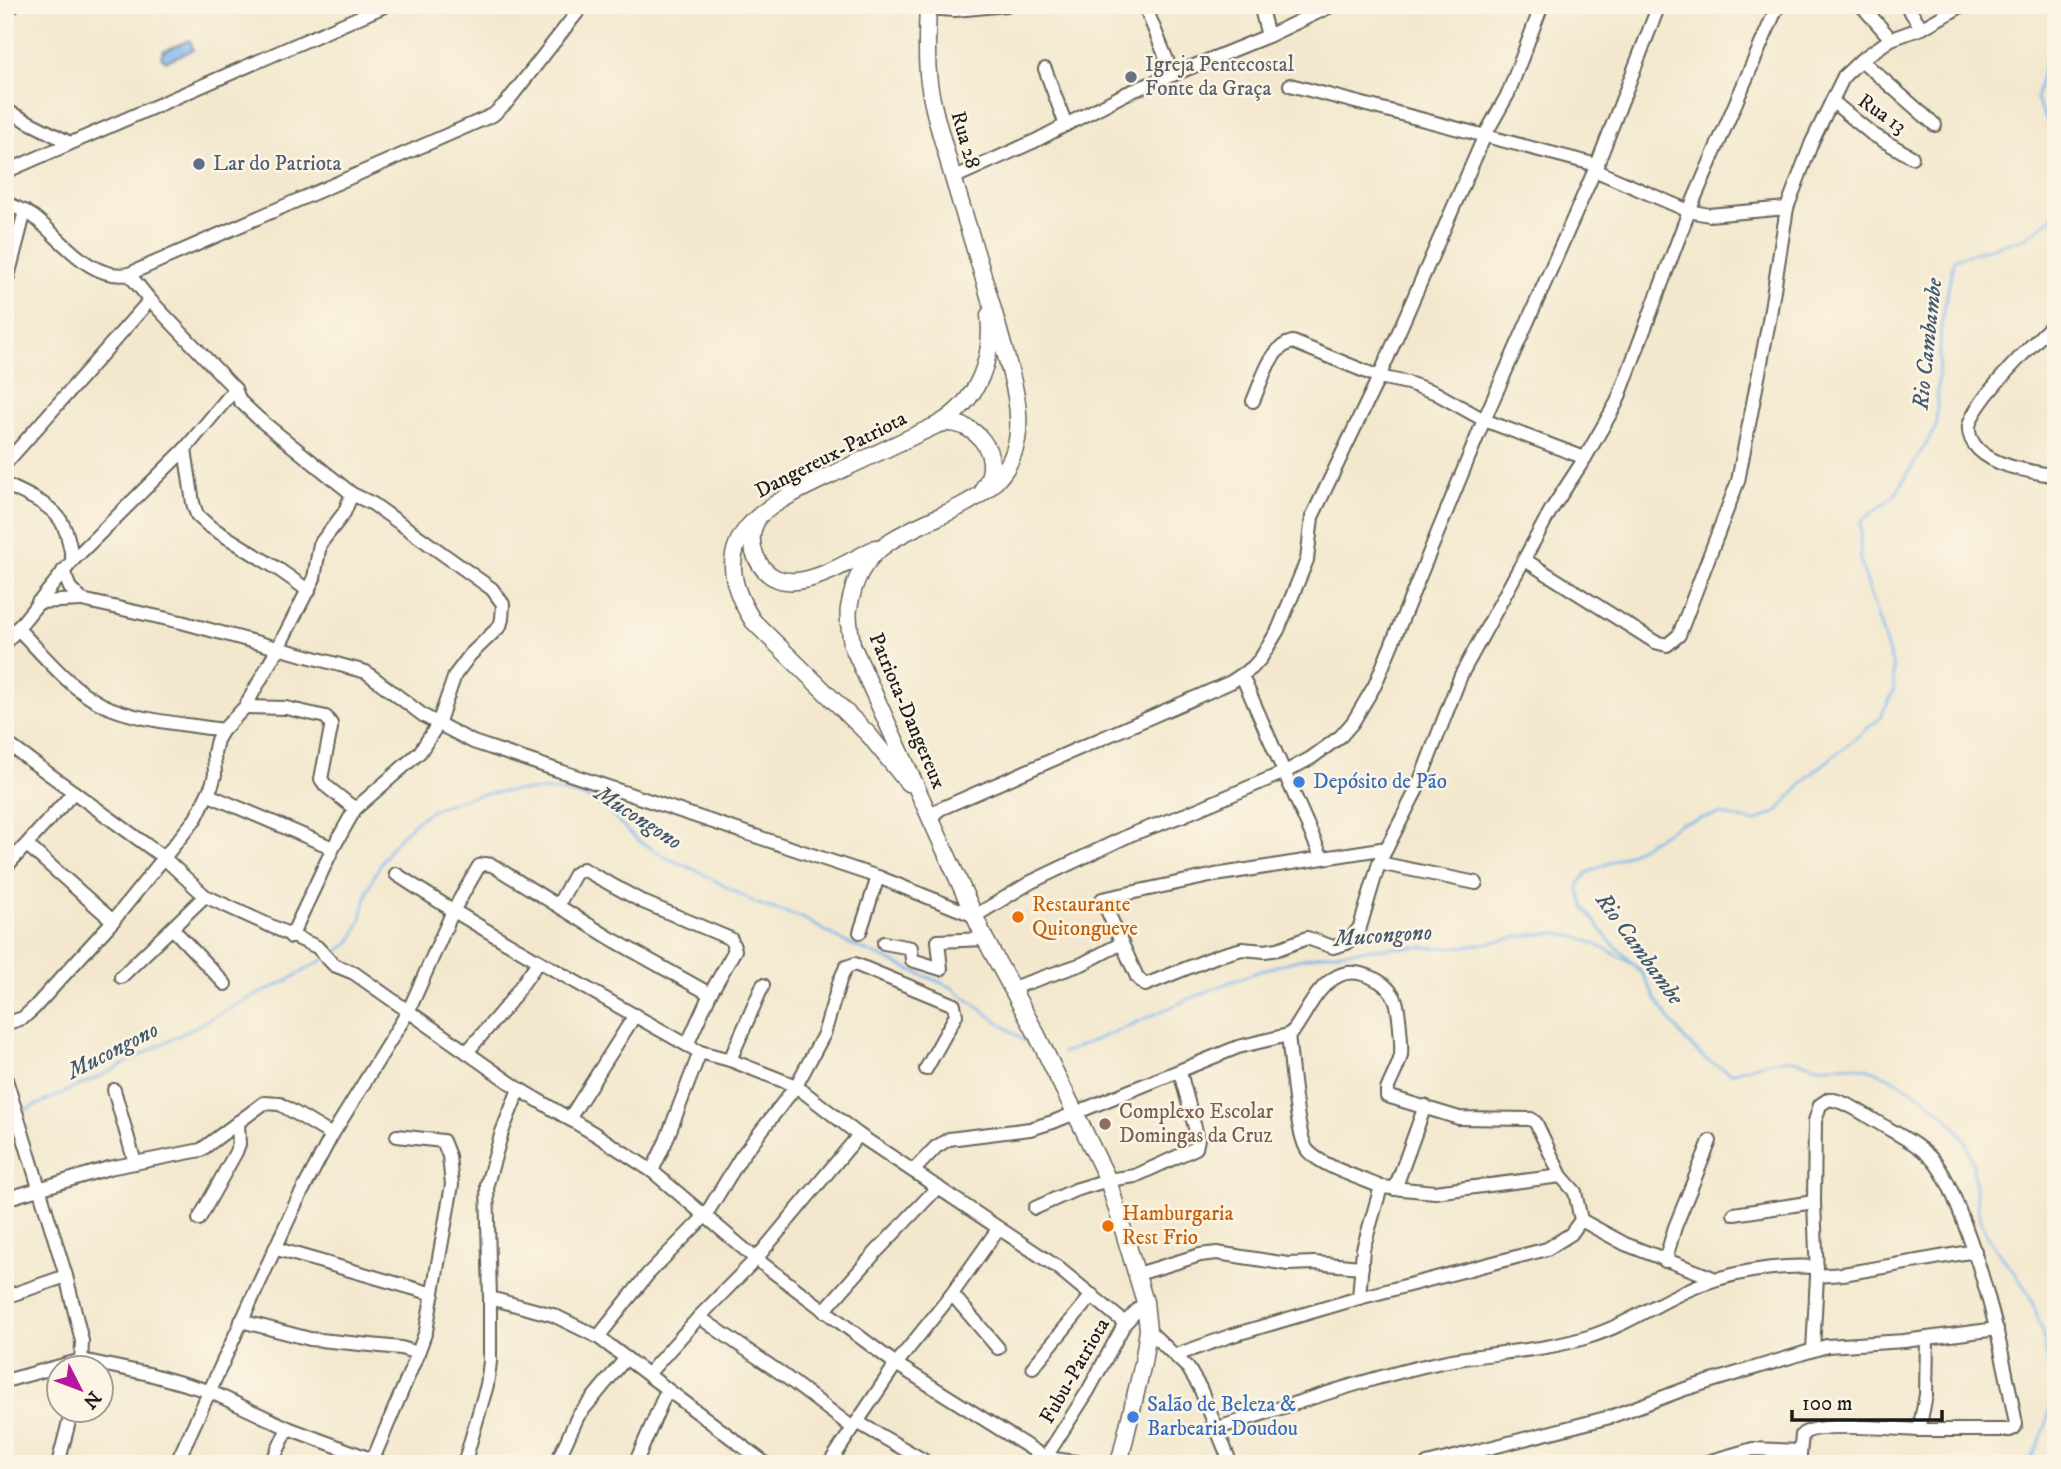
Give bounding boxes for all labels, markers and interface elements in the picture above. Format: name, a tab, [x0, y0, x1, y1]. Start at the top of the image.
place label: Igreja Pentecostal Fonte da Graça	[1145, 52, 1295, 102]
marker: Igreja Pentecostal Fonte da Graça	[1123, 69, 1139, 85]
street label: Rua 13	[1853, 88, 1911, 140]
street label: Rua 28	[944, 108, 986, 172]
place label: Lar do Patriota	[213, 151, 342, 177]
marker: Lar do Patriota	[191, 156, 207, 172]
water label: Rio Cambambe	[1907, 276, 1949, 412]
street label: Dangereux-Patriota	[751, 406, 911, 504]
street label: Patriota-Dangereux	[862, 629, 952, 793]
place label: Depósito de Pão	[1313, 769, 1447, 795]
marker: Depósito de Pão	[1291, 774, 1307, 790]
water label: Mucongono	[587, 778, 687, 857]
water label: Rio Cambambe	[1588, 886, 1690, 1012]
place label: Restaurante Quitongueve	[1032, 892, 1138, 942]
marker: Restaurante Quitongueve	[1010, 909, 1026, 925]
water label: Mucongono	[1331, 918, 1433, 954]
water label: Mucongono	[61, 1016, 163, 1087]
place label: Complexo Escolar Domingas da Cruz	[1119, 1099, 1274, 1149]
marker: Complexo Escolar Domingas da Cruz	[1097, 1116, 1113, 1132]
place label: Hamburgaria Rest Frio	[1122, 1201, 1233, 1251]
marker: Hamburgaria Rest Frio	[1100, 1218, 1116, 1234]
street label: Fubu-Patriota	[1034, 1313, 1116, 1429]
north arrow	[46, 1354, 116, 1424]
scale bar	[1792, 1378, 1942, 1422]
text: N	[77, 1386, 105, 1413]
text: 100 m	[1802, 1391, 1853, 1417]
place label: Salão de Beleza & Barbearia Doudou	[1147, 1392, 1298, 1442]
marker: Salão de Beleza & Barbearia Doudou	[1125, 1409, 1141, 1425]

